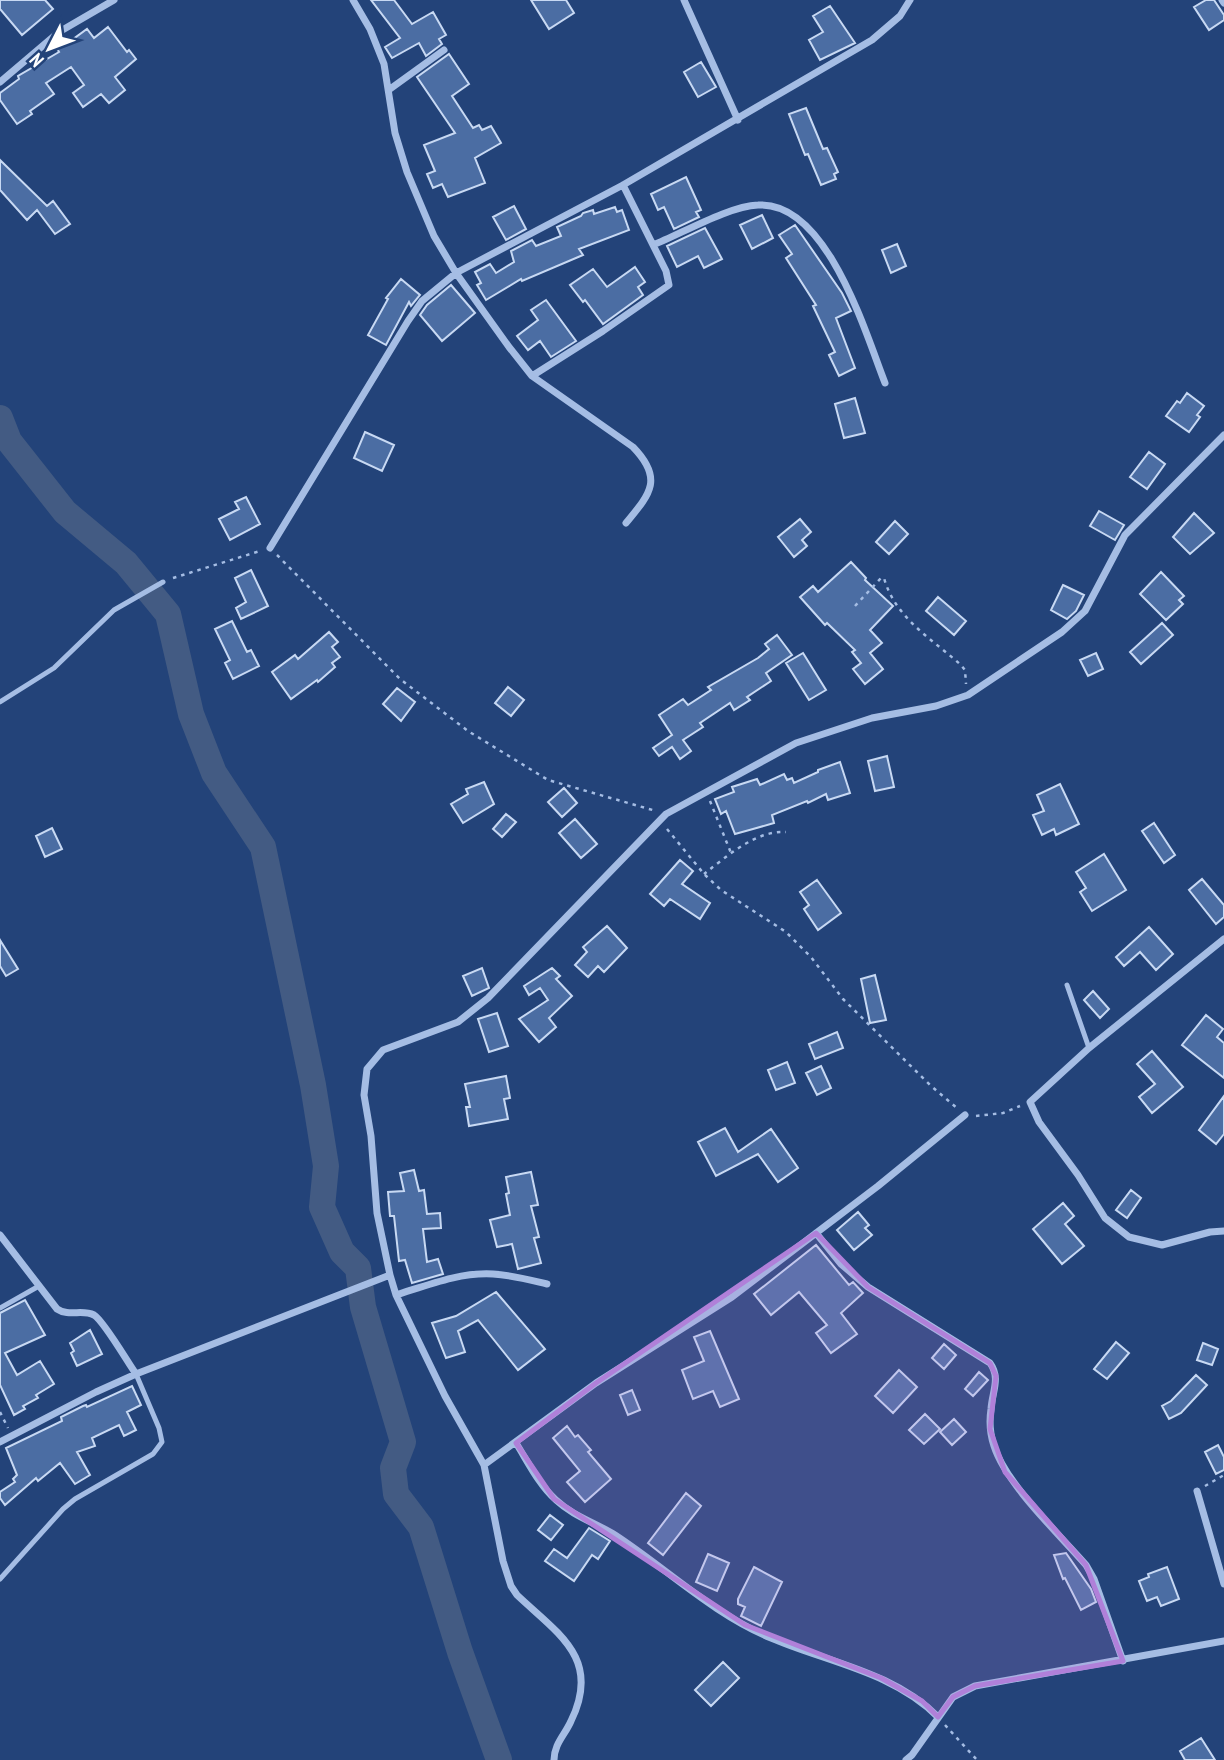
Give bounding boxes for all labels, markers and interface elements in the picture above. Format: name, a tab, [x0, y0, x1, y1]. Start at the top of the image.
north arrow	[14, 14, 84, 84]
text: N	[24, 49, 49, 72]

